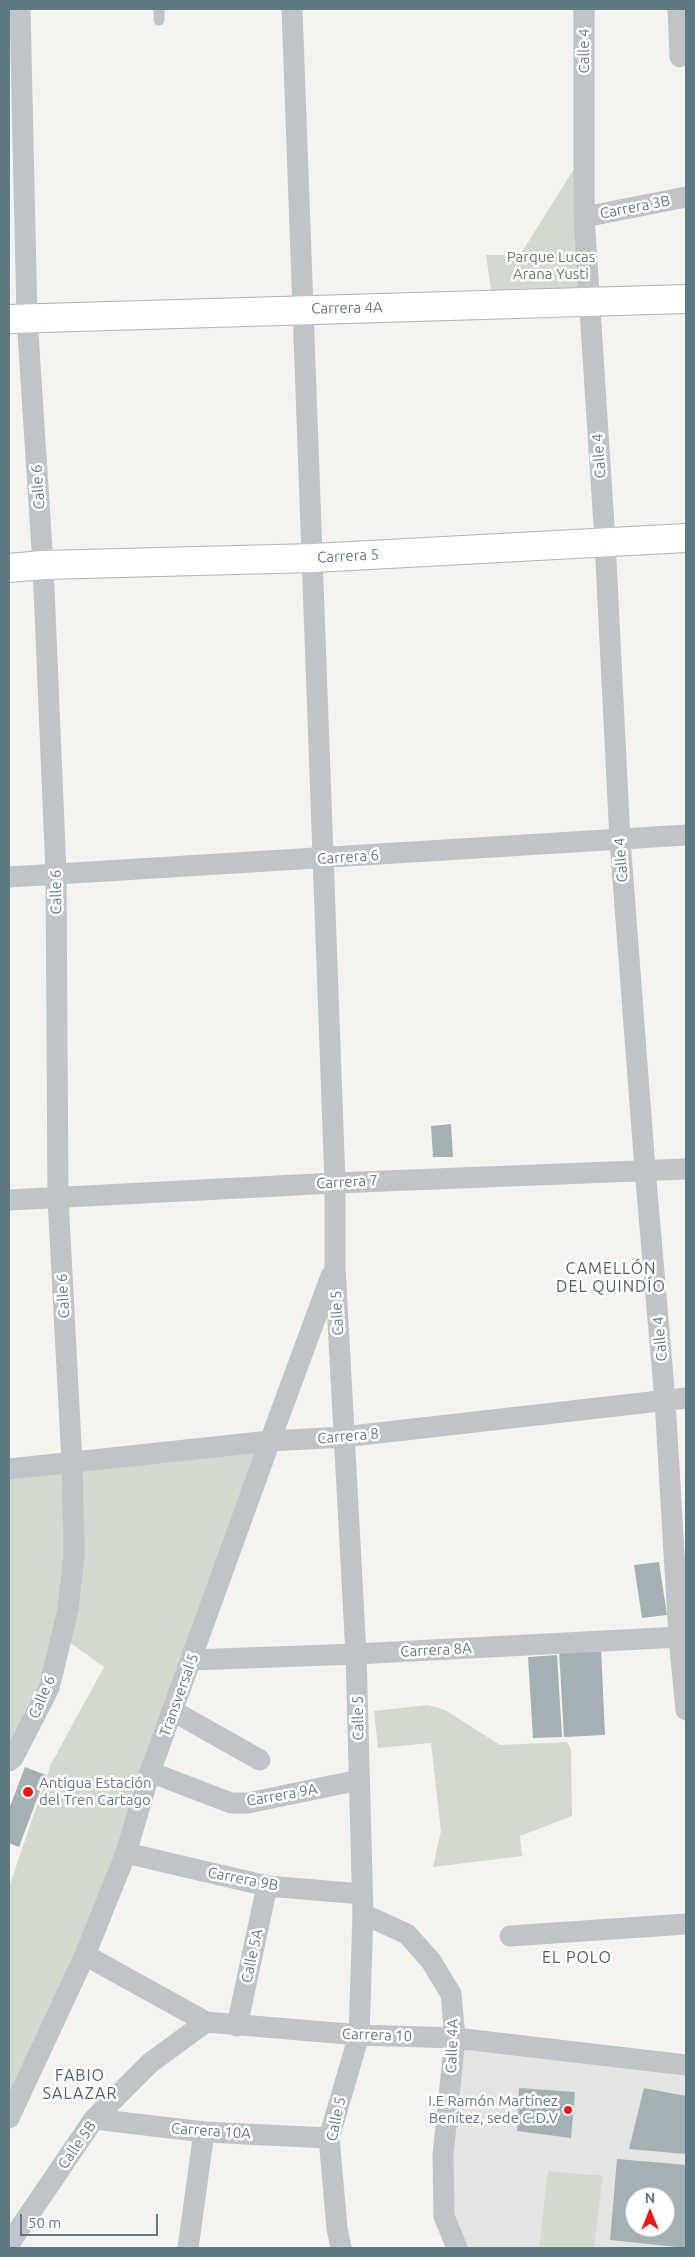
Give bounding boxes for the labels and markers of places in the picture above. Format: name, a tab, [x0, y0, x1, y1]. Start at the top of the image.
place label: Antigua Estación del Tren Cartago	[39, 1774, 152, 1809]
marker: Antigua Estación del Tren Cartago	[21, 1785, 35, 1799]
place label: I.E Ramón Martínez Benítez, sede C.D.V	[428, 2092, 558, 2127]
marker: I.E Ramón Martínez Benítez, sede C.D.V	[562, 2104, 574, 2116]

